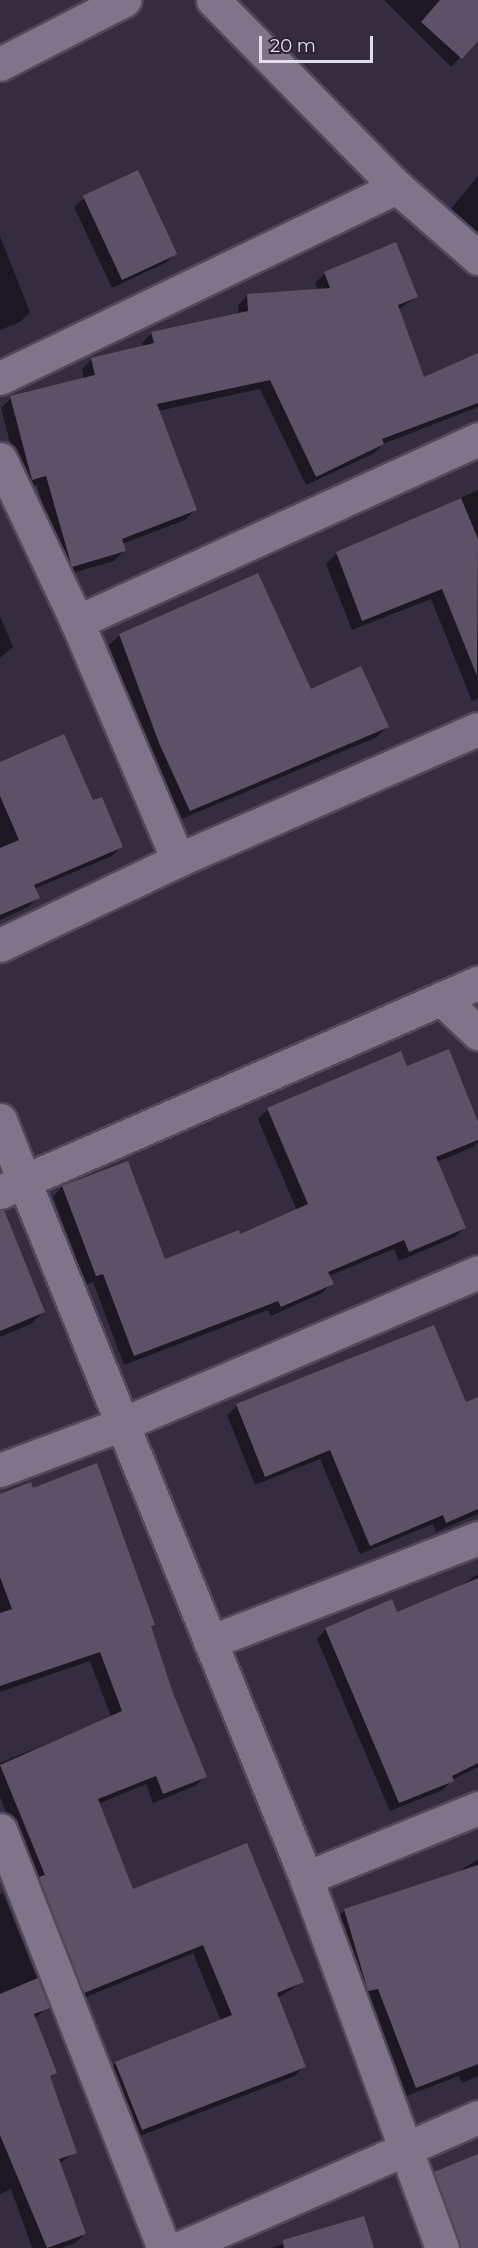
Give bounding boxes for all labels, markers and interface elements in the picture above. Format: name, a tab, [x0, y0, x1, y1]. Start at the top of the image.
scale bar	[262, 24, 376, 62]
text: 20 m	[270, 35, 316, 57]

